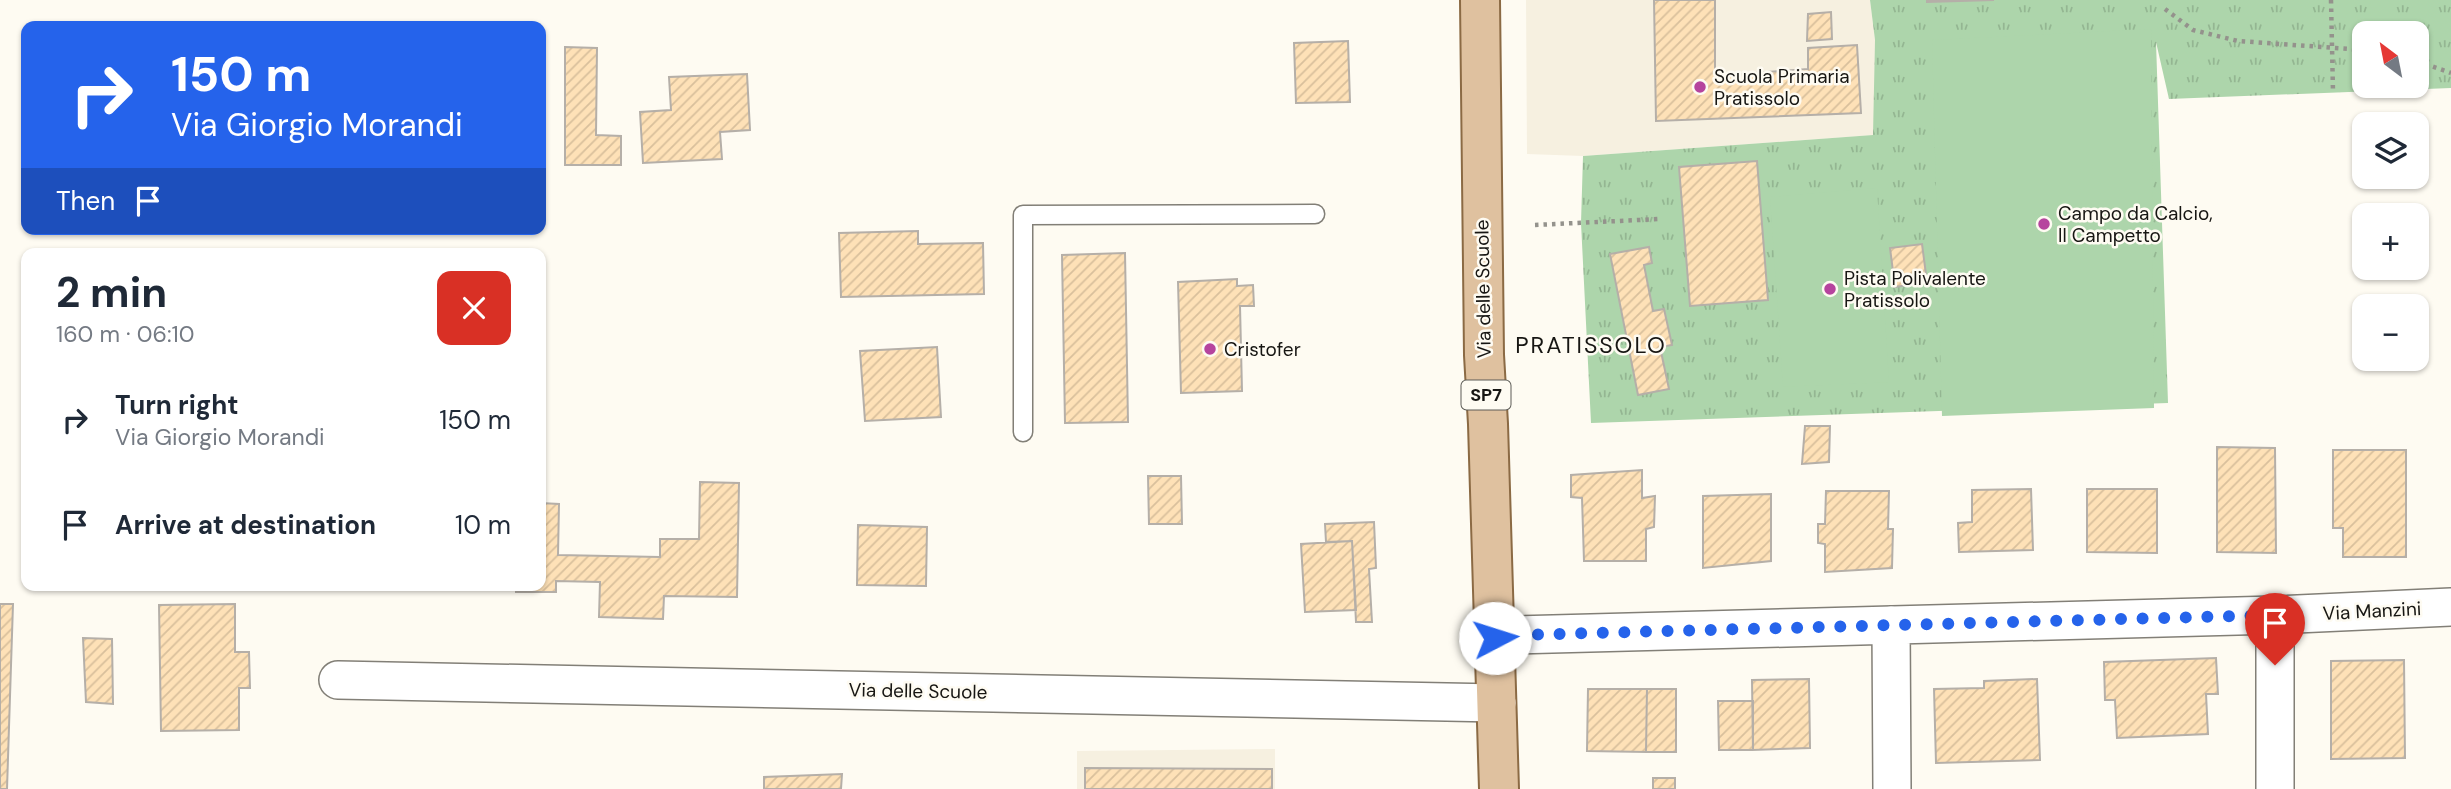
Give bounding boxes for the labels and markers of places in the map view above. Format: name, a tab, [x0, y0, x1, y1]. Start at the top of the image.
place label: Scuola Primaria Pratissolo	[1714, 64, 1849, 111]
marker: Scuola Primaria Pratissolo	[1692, 79, 1708, 95]
place label: Campo da Calcio, Il Campetto	[2058, 201, 2213, 248]
marker: Campo da Calcio, Il Campetto	[2036, 216, 2052, 232]
place label: Pista Polivalente Pratissolo	[1844, 266, 1986, 313]
marker: Pista Polivalente Pratissolo	[1822, 281, 1838, 297]
place label: Cristofer	[1224, 337, 1301, 362]
marker: Cristofer	[1202, 341, 1218, 357]
pin	[2245, 593, 2305, 665]

